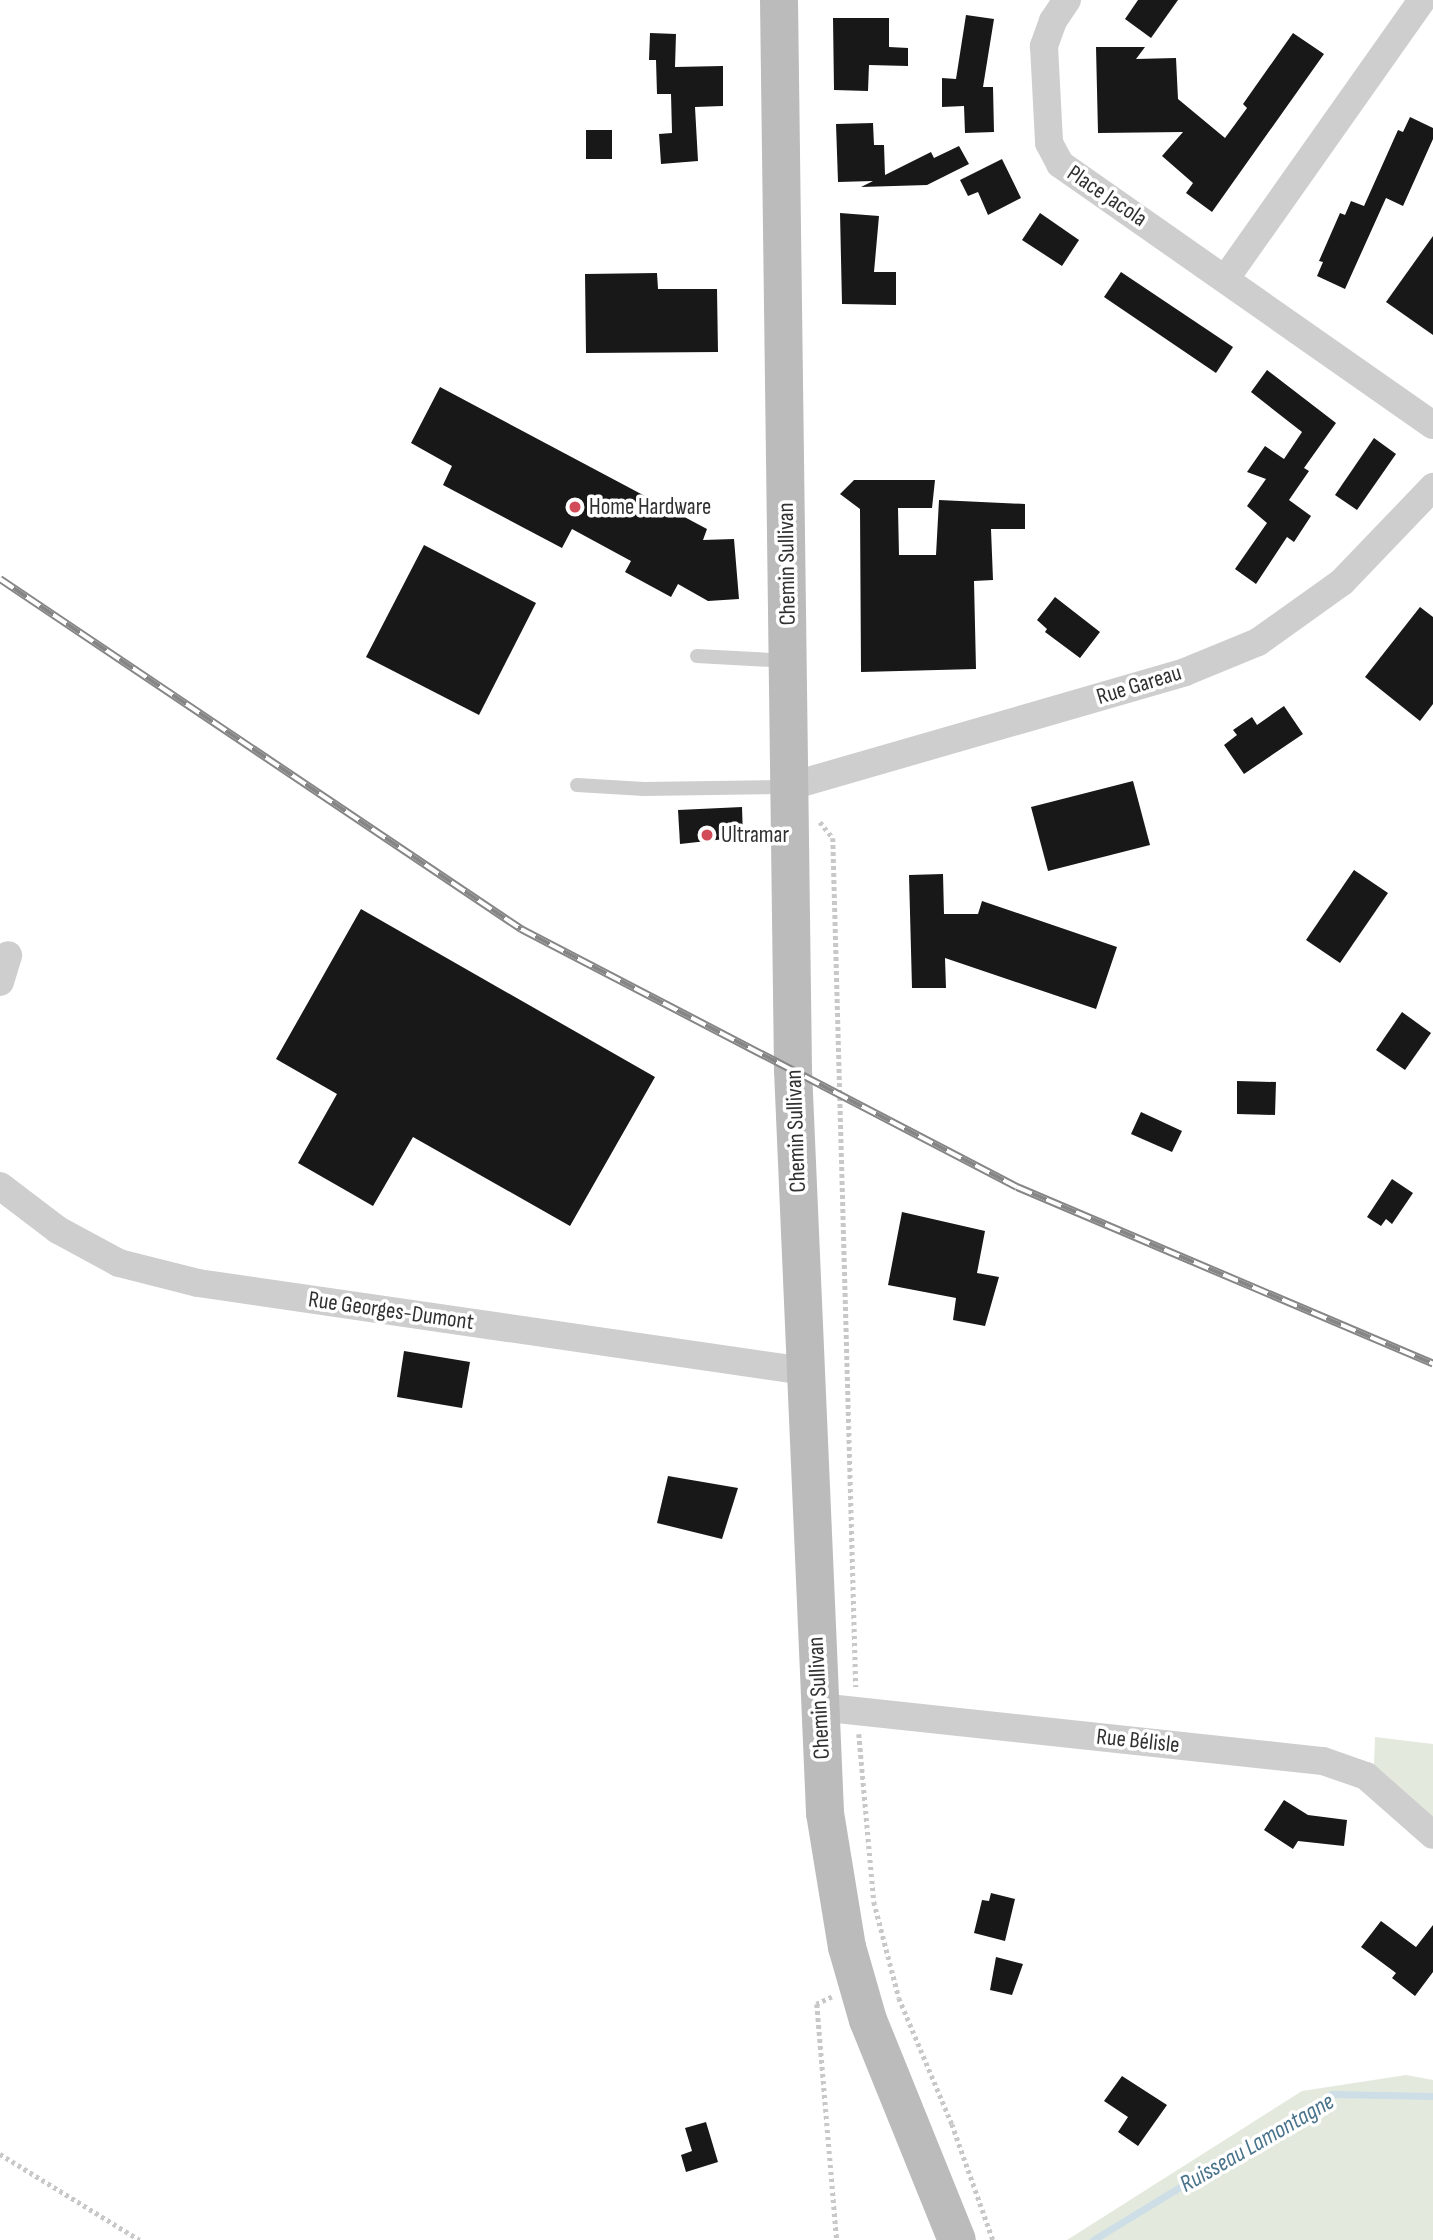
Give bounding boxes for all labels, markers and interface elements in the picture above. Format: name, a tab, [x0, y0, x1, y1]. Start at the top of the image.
street label: Place Jacola	[1062, 159, 1152, 233]
place label: Home Hardware	[589, 493, 711, 521]
marker: Home Hardware	[567, 499, 583, 515]
street label: Chemin Sullivan	[772, 502, 802, 626]
street label: Rue Gareau	[1093, 659, 1185, 711]
place label: Ultramar	[721, 821, 789, 849]
marker: Ultramar	[699, 827, 715, 843]
street label: Chemin Sullivan	[780, 1069, 812, 1193]
street label: Rue Georges-Dumont	[307, 1286, 475, 1336]
street label: Chemin Sullivan	[802, 1636, 836, 1760]
street label: Rue Bélisle	[1095, 1723, 1181, 1759]
water label: Ruisseau Lamontagne	[1175, 2087, 1339, 2199]

